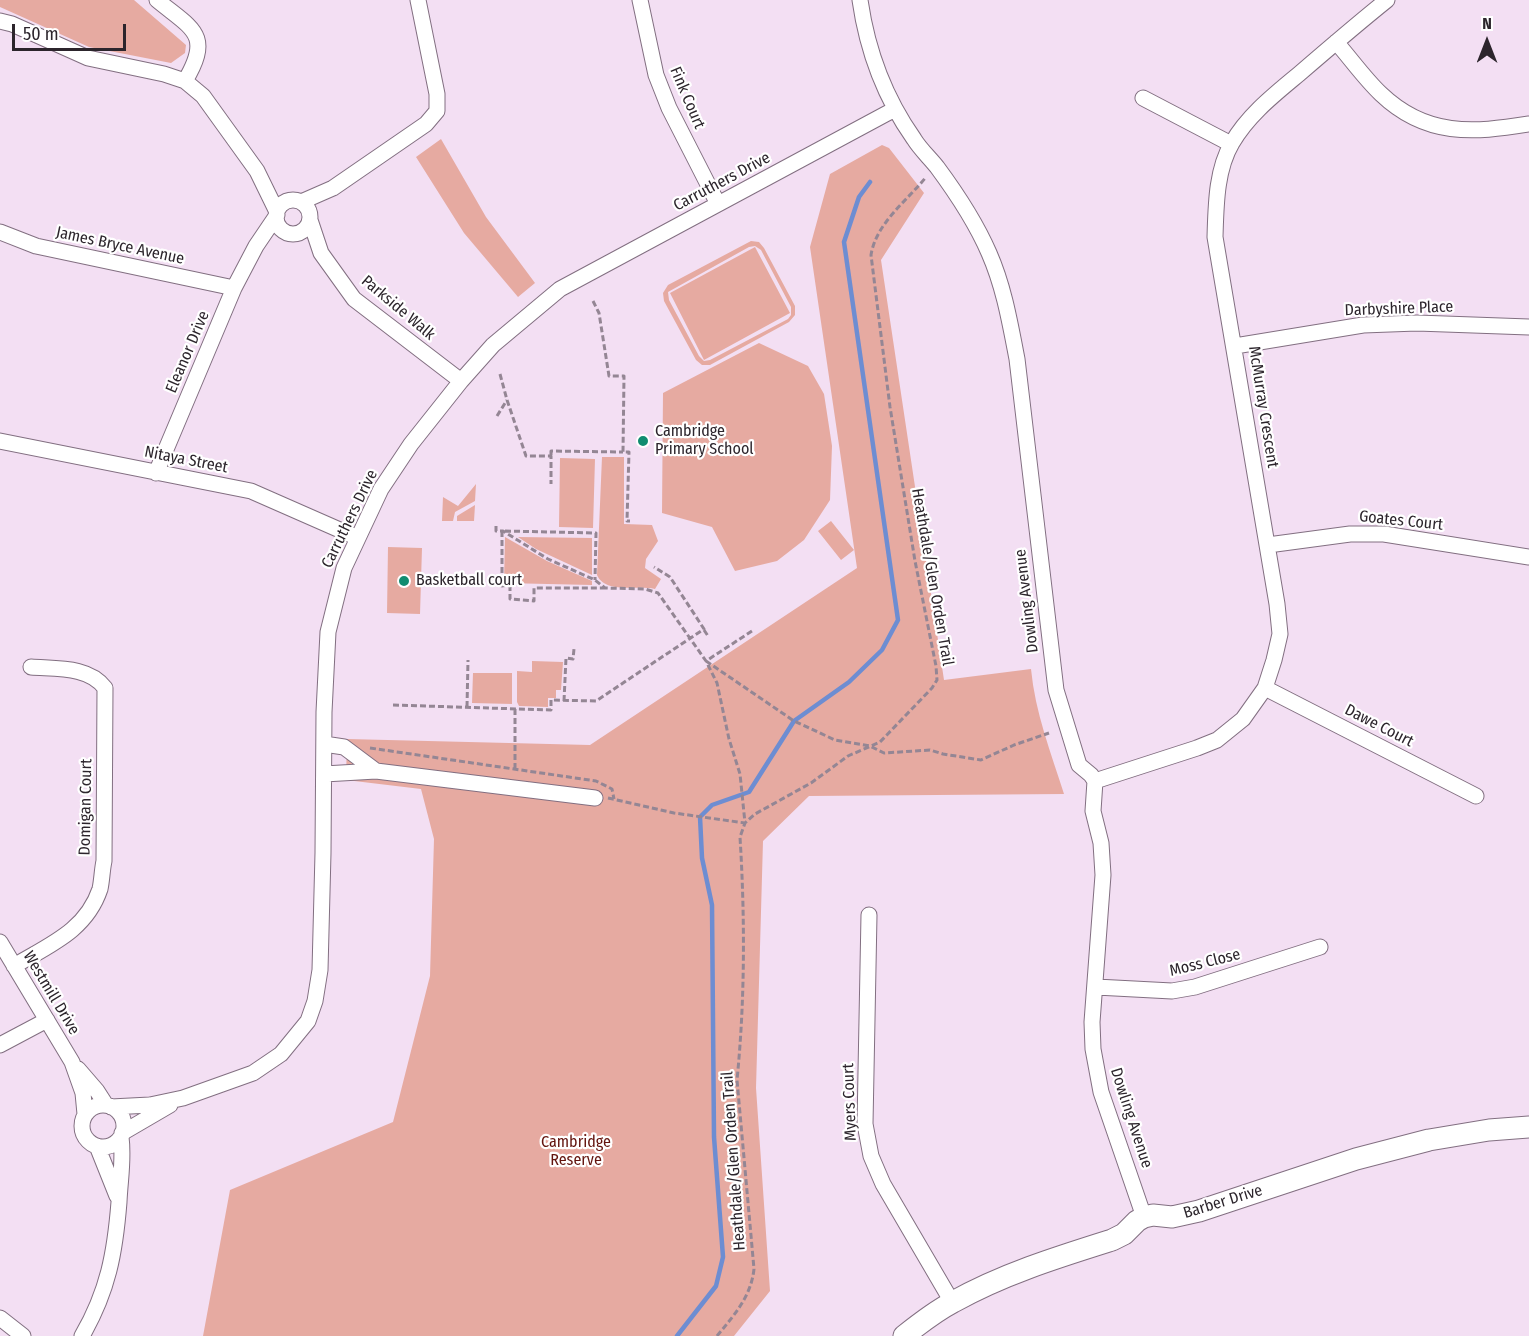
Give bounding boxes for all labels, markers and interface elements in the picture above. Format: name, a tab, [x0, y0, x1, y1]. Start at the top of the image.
scale bar	[15, 12, 129, 50]
north arrow	[1457, 12, 1517, 72]
text: N	[1482, 14, 1492, 33]
text: 50 m	[23, 23, 59, 45]
street label: Fink Court	[665, 64, 709, 132]
street label: Carruthers Drive	[670, 148, 774, 216]
street label: James Bryce Avenue	[54, 223, 186, 269]
street label: Parkside Walk	[357, 272, 439, 344]
street label: Darbyshire Place	[1344, 298, 1454, 320]
street label: Eleanor Drive	[162, 308, 214, 396]
street label: McMurray Crescent	[1244, 345, 1282, 469]
place label: Cambridge Primary School	[655, 422, 754, 460]
marker: Cambridge Primary School	[636, 434, 650, 448]
street label: Nitaya Street	[143, 443, 229, 477]
street label: Carruthers Drive	[318, 467, 382, 571]
street label: Heathdale/Glen Orden Trail	[907, 487, 957, 667]
street label: Goates Court	[1358, 507, 1444, 535]
street label: Dowling Avenue	[1011, 548, 1043, 654]
place label: Basketball court	[416, 571, 522, 591]
marker: Basketball court	[397, 574, 411, 588]
street label: Dawe Court	[1341, 701, 1417, 751]
street label: Domigan Court	[76, 758, 96, 856]
street label: Moss Close	[1168, 945, 1242, 981]
street label: Westmill Drive	[19, 948, 83, 1038]
street label: Myers Court	[839, 1063, 861, 1141]
street label: Dowling Avenue	[1106, 1065, 1156, 1171]
street label: Heathdale/Glen Orden Trail	[718, 1071, 750, 1251]
park label: Cambridge Reserve	[541, 1133, 611, 1171]
street label: Barber Drive	[1181, 1181, 1265, 1223]

